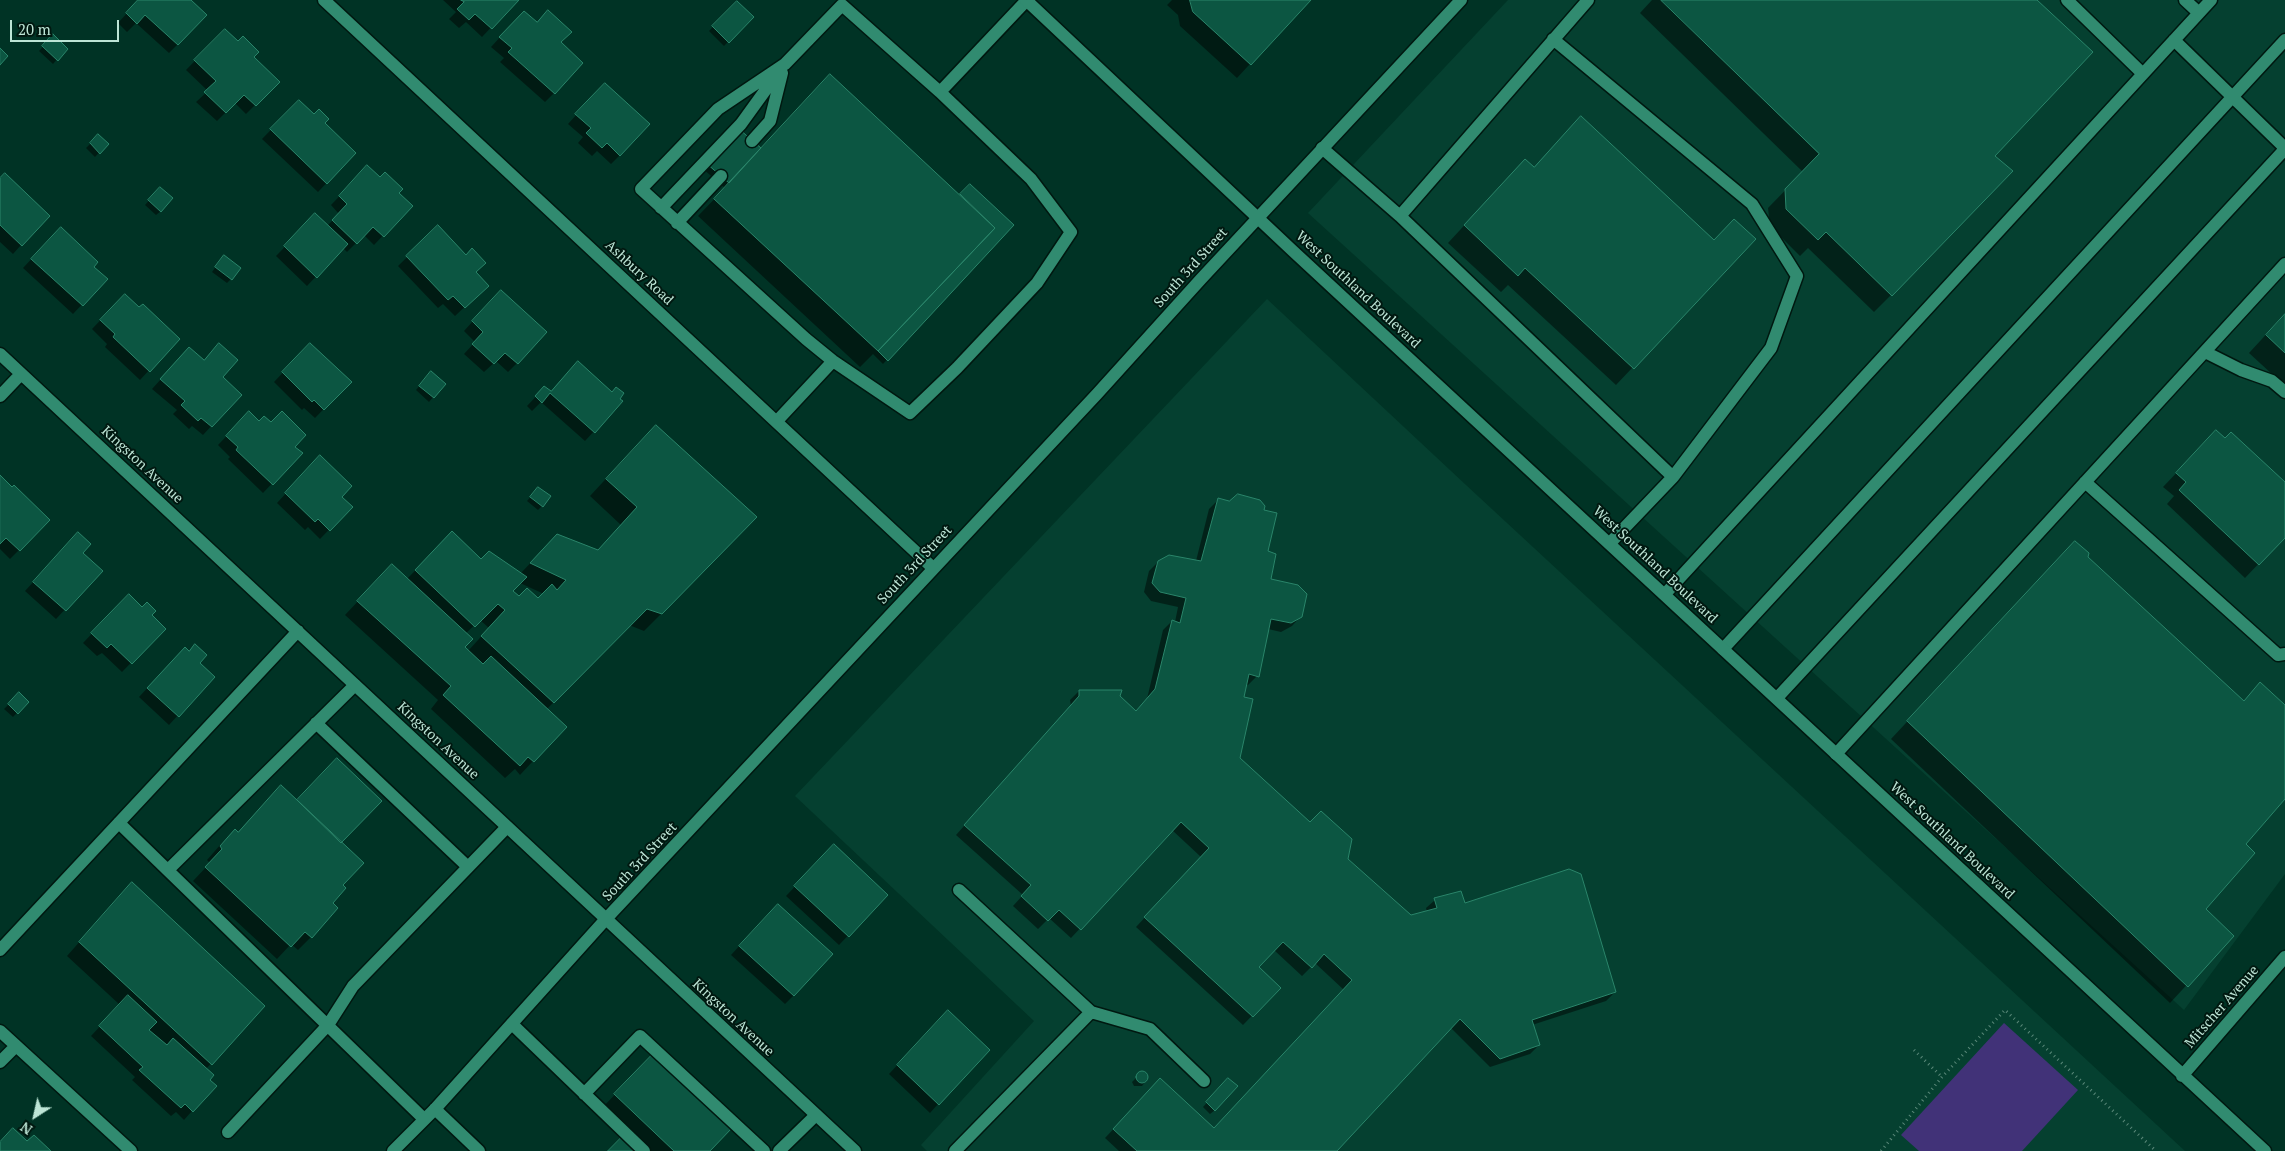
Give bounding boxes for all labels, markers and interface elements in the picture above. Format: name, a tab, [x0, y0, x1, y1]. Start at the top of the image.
scale bar	[12, 10, 121, 42]
text: 20 m	[18, 19, 51, 39]
street label: South 3rd Street	[1151, 225, 1231, 311]
street label: West Southland Boulevard	[1292, 228, 1424, 352]
street label: Ashbury Road	[602, 237, 676, 309]
street label: Kingston Avenue	[98, 423, 186, 507]
street label: West Southland Boulevard	[1589, 503, 1721, 627]
street label: South 3rd Street	[874, 522, 956, 608]
street label: Kingston Avenue	[394, 699, 482, 783]
street label: West Southland Boulevard	[1886, 779, 2018, 903]
street label: South 3rd Street	[599, 819, 681, 905]
street label: Mitscher Avenue	[2182, 962, 2262, 1052]
street label: Kingston Avenue	[689, 976, 777, 1060]
north arrow	[10, 1091, 60, 1141]
text: N	[16, 1118, 36, 1140]

